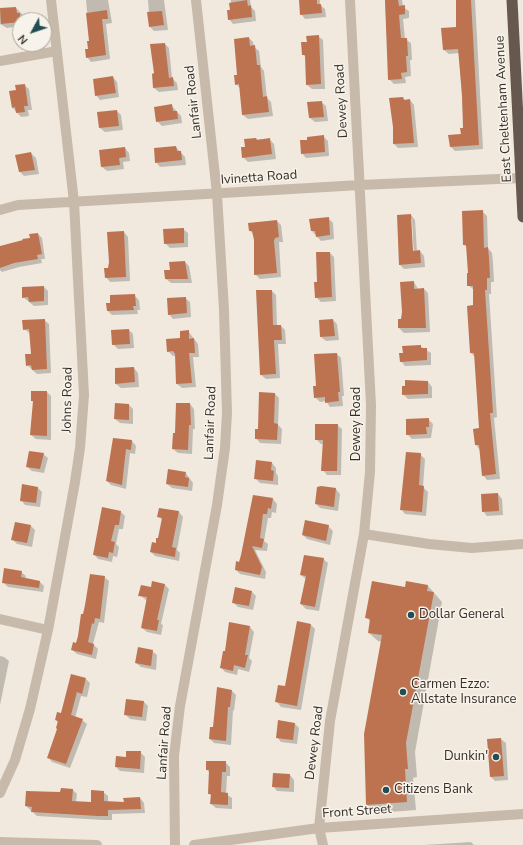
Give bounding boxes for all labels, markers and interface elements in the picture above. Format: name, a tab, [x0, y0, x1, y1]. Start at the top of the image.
north arrow	[12, 12, 52, 52]
text: N	[15, 31, 32, 47]
street label: East Cheltenham Avenue	[492, 35, 516, 183]
street label: Dewey Road	[332, 63, 352, 139]
street label: Lanfair Road	[182, 65, 206, 139]
street label: Ivinetta Road	[220, 168, 298, 188]
street label: Johns Road	[60, 367, 76, 433]
street label: Lanfair Road	[202, 386, 220, 460]
street label: Dewey Road	[349, 387, 365, 461]
place label: Dollar General	[419, 607, 504, 623]
marker: Dollar General	[406, 610, 416, 620]
place label: Carmen Ezzo: Allstate Insurance	[411, 677, 516, 708]
marker: Carmen Ezzo: Allstate Insurance	[398, 687, 408, 697]
street label: Dewey Road	[303, 705, 327, 781]
street label: Lanfair Road	[155, 706, 175, 780]
place label: Dunkin'	[444, 749, 488, 765]
marker: Dunkin'	[491, 752, 501, 762]
place label: Citizens Bank	[394, 782, 473, 798]
marker: Citizens Bank	[381, 785, 391, 795]
street label: Front Street	[322, 802, 392, 822]

